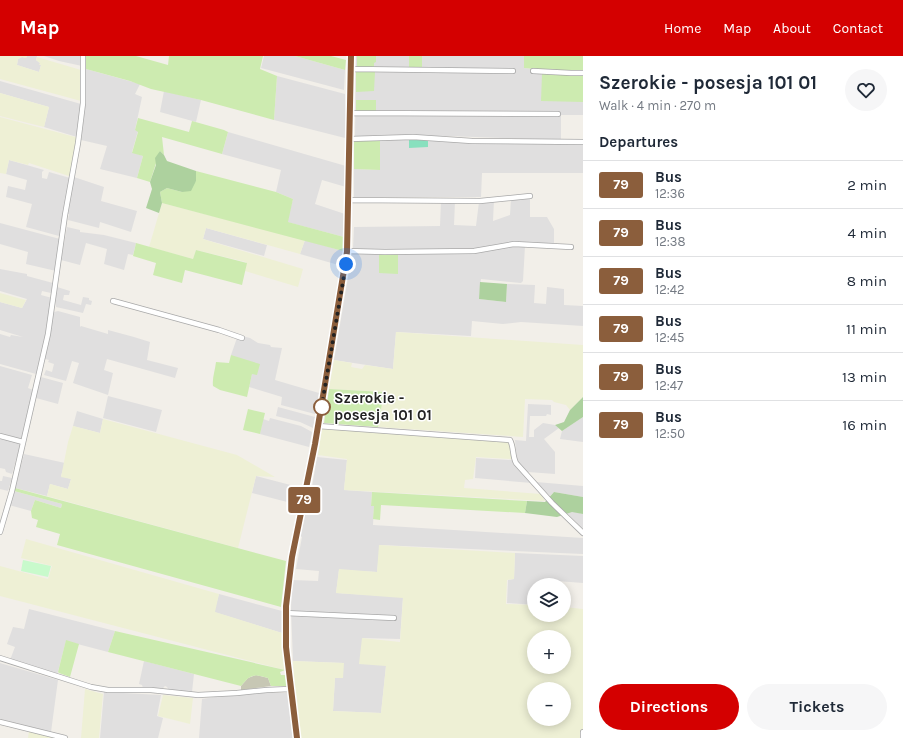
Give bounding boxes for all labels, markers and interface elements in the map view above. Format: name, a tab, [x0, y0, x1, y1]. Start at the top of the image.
text: Map	[20, 17, 59, 39]
text: Home	[664, 20, 701, 37]
text: Map	[723, 20, 751, 37]
text: About	[773, 20, 811, 37]
text: Contact	[833, 20, 883, 37]
button: heart	[845, 69, 887, 111]
text: Szerokie - posesja 101 01	[599, 72, 817, 94]
text: Walk · 4 min · 270 m	[599, 98, 716, 113]
text: Departures	[599, 133, 678, 151]
text: Bus	[655, 168, 682, 186]
text: 79	[613, 176, 629, 193]
text: 2 min	[847, 176, 887, 194]
text: 12:36	[655, 186, 685, 201]
text: Bus	[655, 216, 682, 234]
text: 79	[613, 224, 629, 241]
text: 4 min	[848, 224, 887, 242]
text: 12:38	[655, 234, 686, 249]
your location	[336, 254, 356, 274]
text: Bus	[655, 264, 682, 282]
text: 79	[613, 272, 629, 289]
text: 8 min	[847, 272, 887, 290]
text: 12:42	[655, 282, 685, 297]
text: Bus	[655, 312, 682, 330]
text: 79	[613, 320, 629, 337]
text: 11 min	[846, 320, 887, 338]
text: 12:45	[655, 330, 684, 345]
text: Bus	[655, 360, 682, 378]
text: 79	[613, 368, 629, 385]
text: 13 min	[842, 368, 887, 386]
text: 12:47	[655, 378, 683, 393]
place label: Szerokie - posesja 101 01	[334, 389, 432, 424]
marker: Szerokie - posesja 101 01	[313, 398, 331, 416]
text: Bus	[655, 408, 682, 426]
text: 79	[613, 416, 629, 433]
text: 16 min	[842, 416, 887, 434]
text: 12:50	[655, 426, 685, 441]
line badge: 79	[286, 487, 322, 513]
text: 79	[296, 491, 312, 508]
map controls	[527, 578, 571, 726]
button: layers	[527, 578, 571, 622]
button: +	[527, 630, 571, 674]
button: −	[527, 682, 571, 726]
button: Directions	[599, 684, 739, 730]
button: Tickets	[747, 684, 887, 730]

